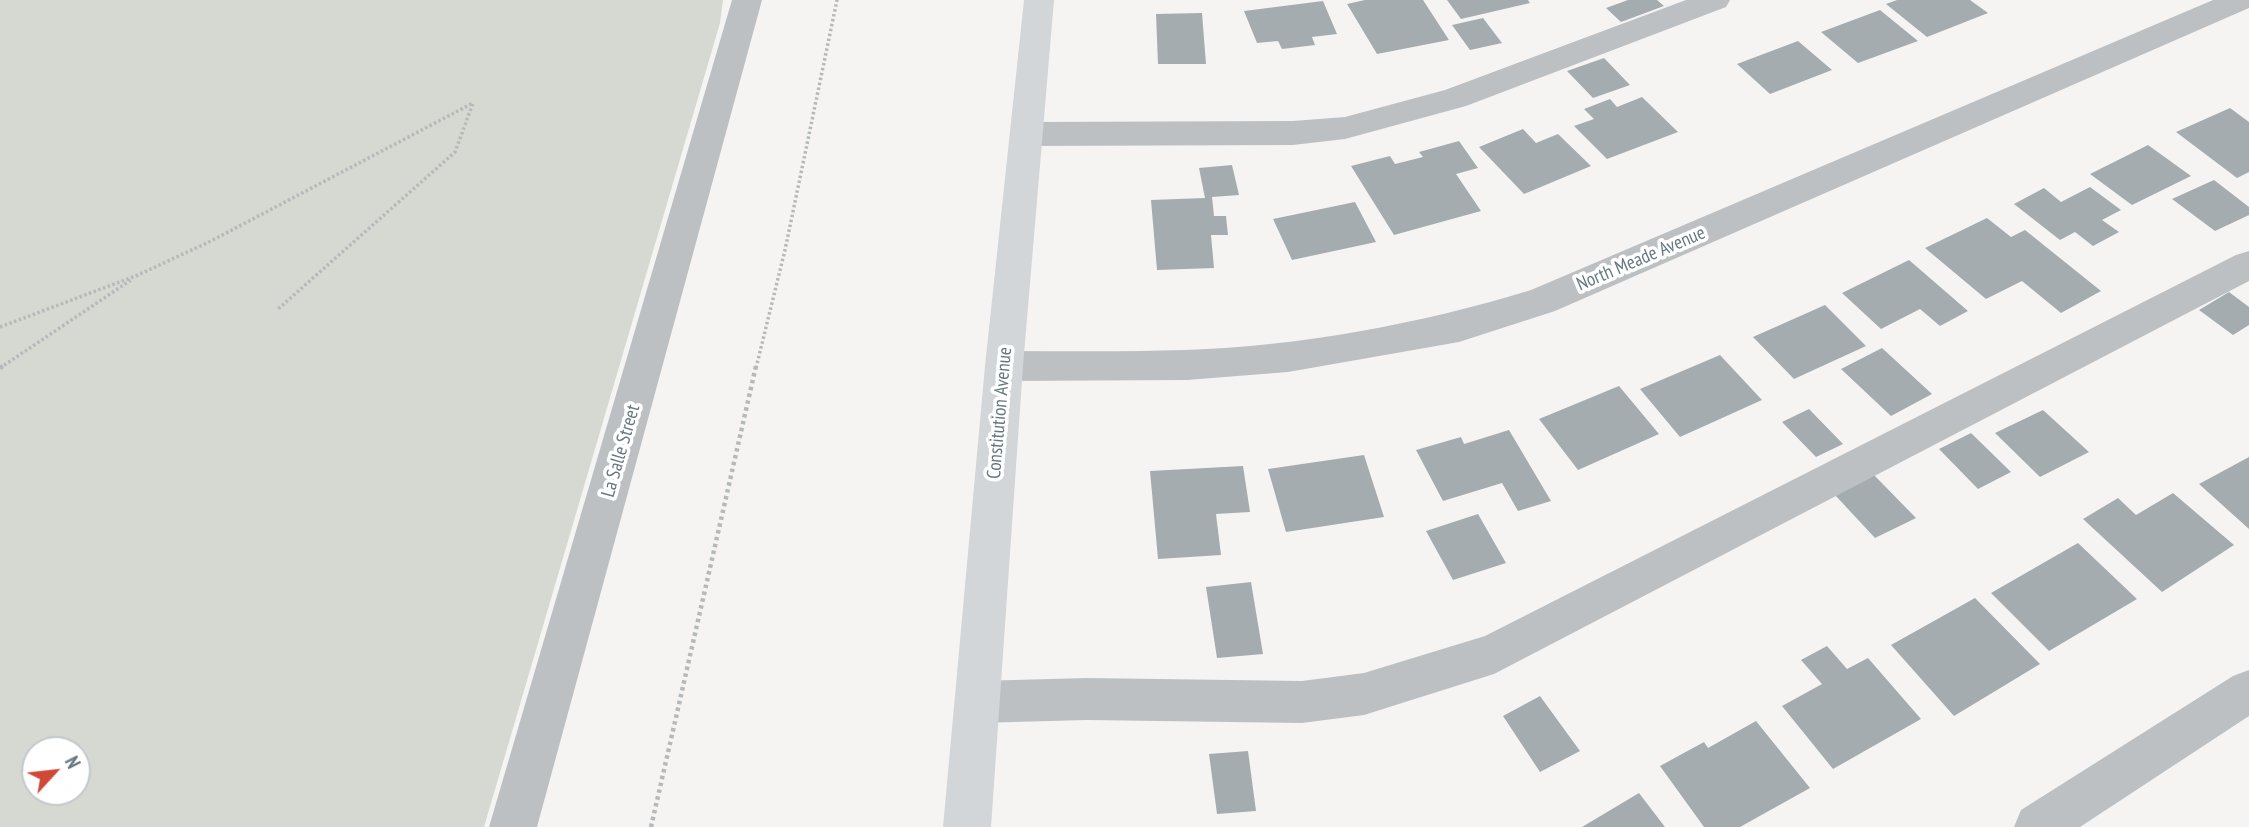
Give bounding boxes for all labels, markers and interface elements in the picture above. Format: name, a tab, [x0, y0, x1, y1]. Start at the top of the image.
street label: North Meade Avenue	[1573, 222, 1709, 296]
street label: Constitution Avenue	[983, 346, 1017, 480]
street label: La Salle Street	[597, 402, 645, 500]
north arrow	[21, 736, 91, 806]
text: N	[60, 752, 86, 772]

